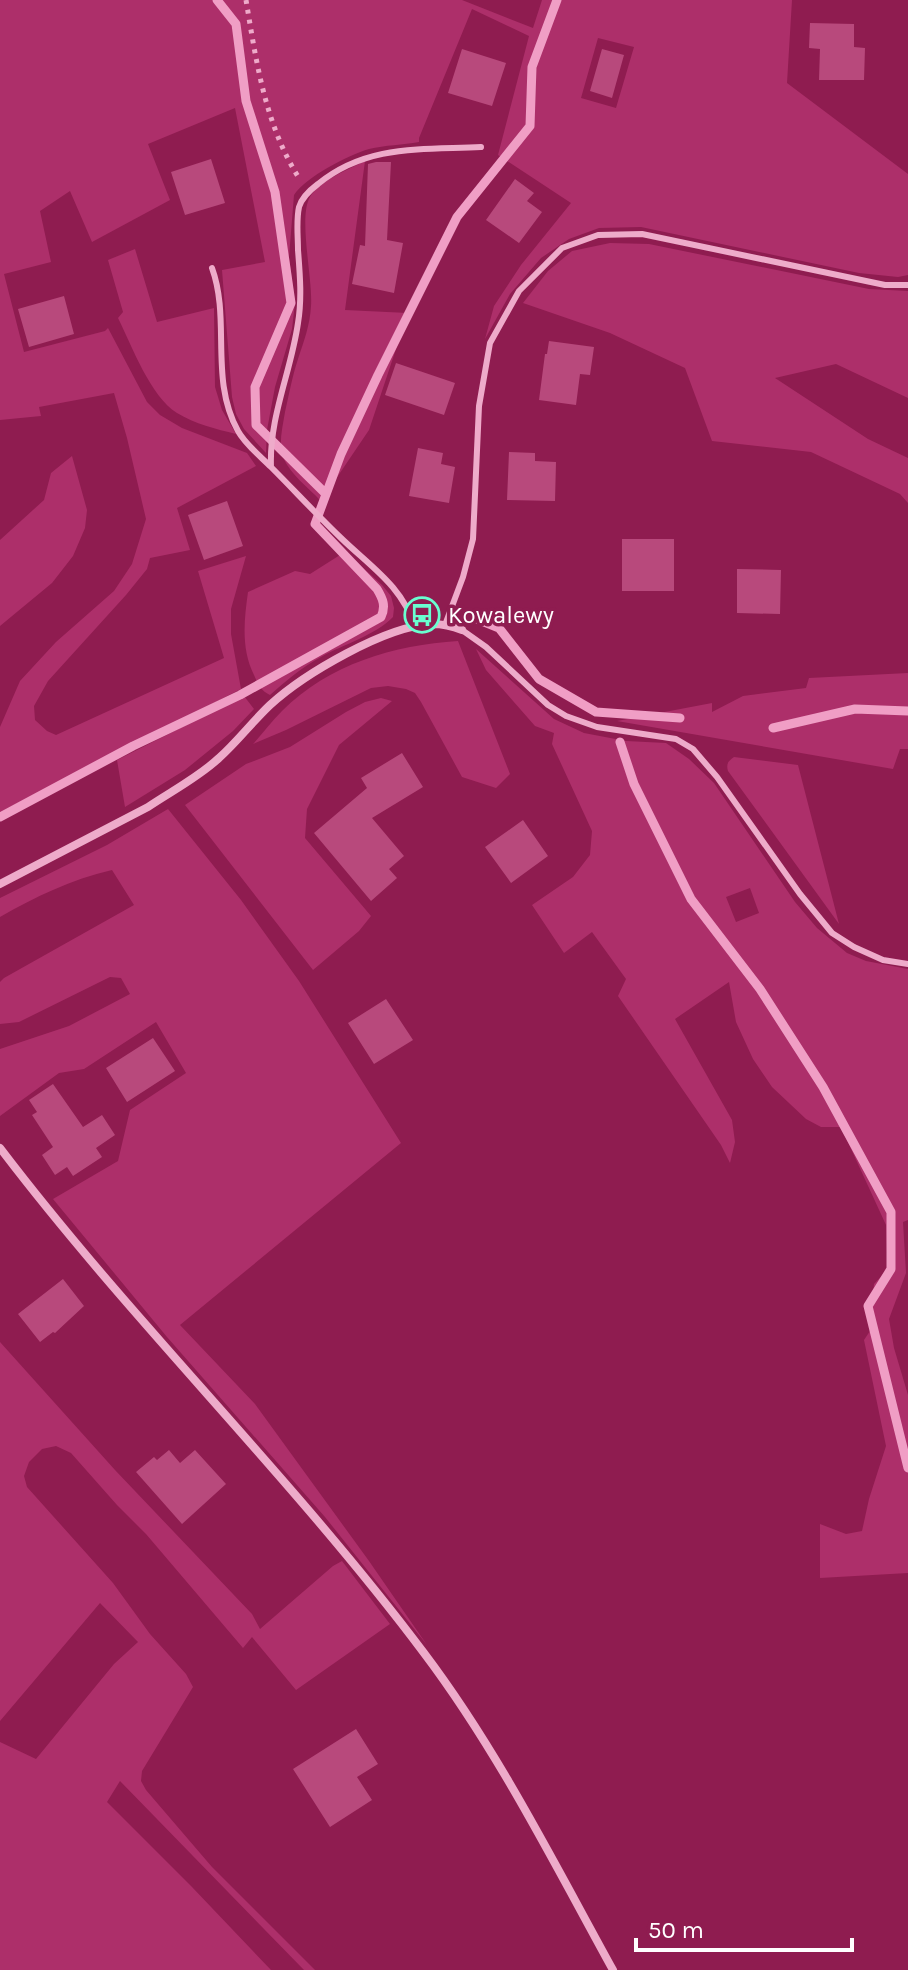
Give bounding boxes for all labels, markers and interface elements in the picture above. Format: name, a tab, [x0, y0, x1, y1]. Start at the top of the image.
bus stop icon: Kowalewy	[403, 596, 441, 634]
place label: Kowalewy	[448, 601, 554, 629]
scale bar	[636, 1902, 852, 1952]
text: 50 m	[648, 1916, 704, 1944]

